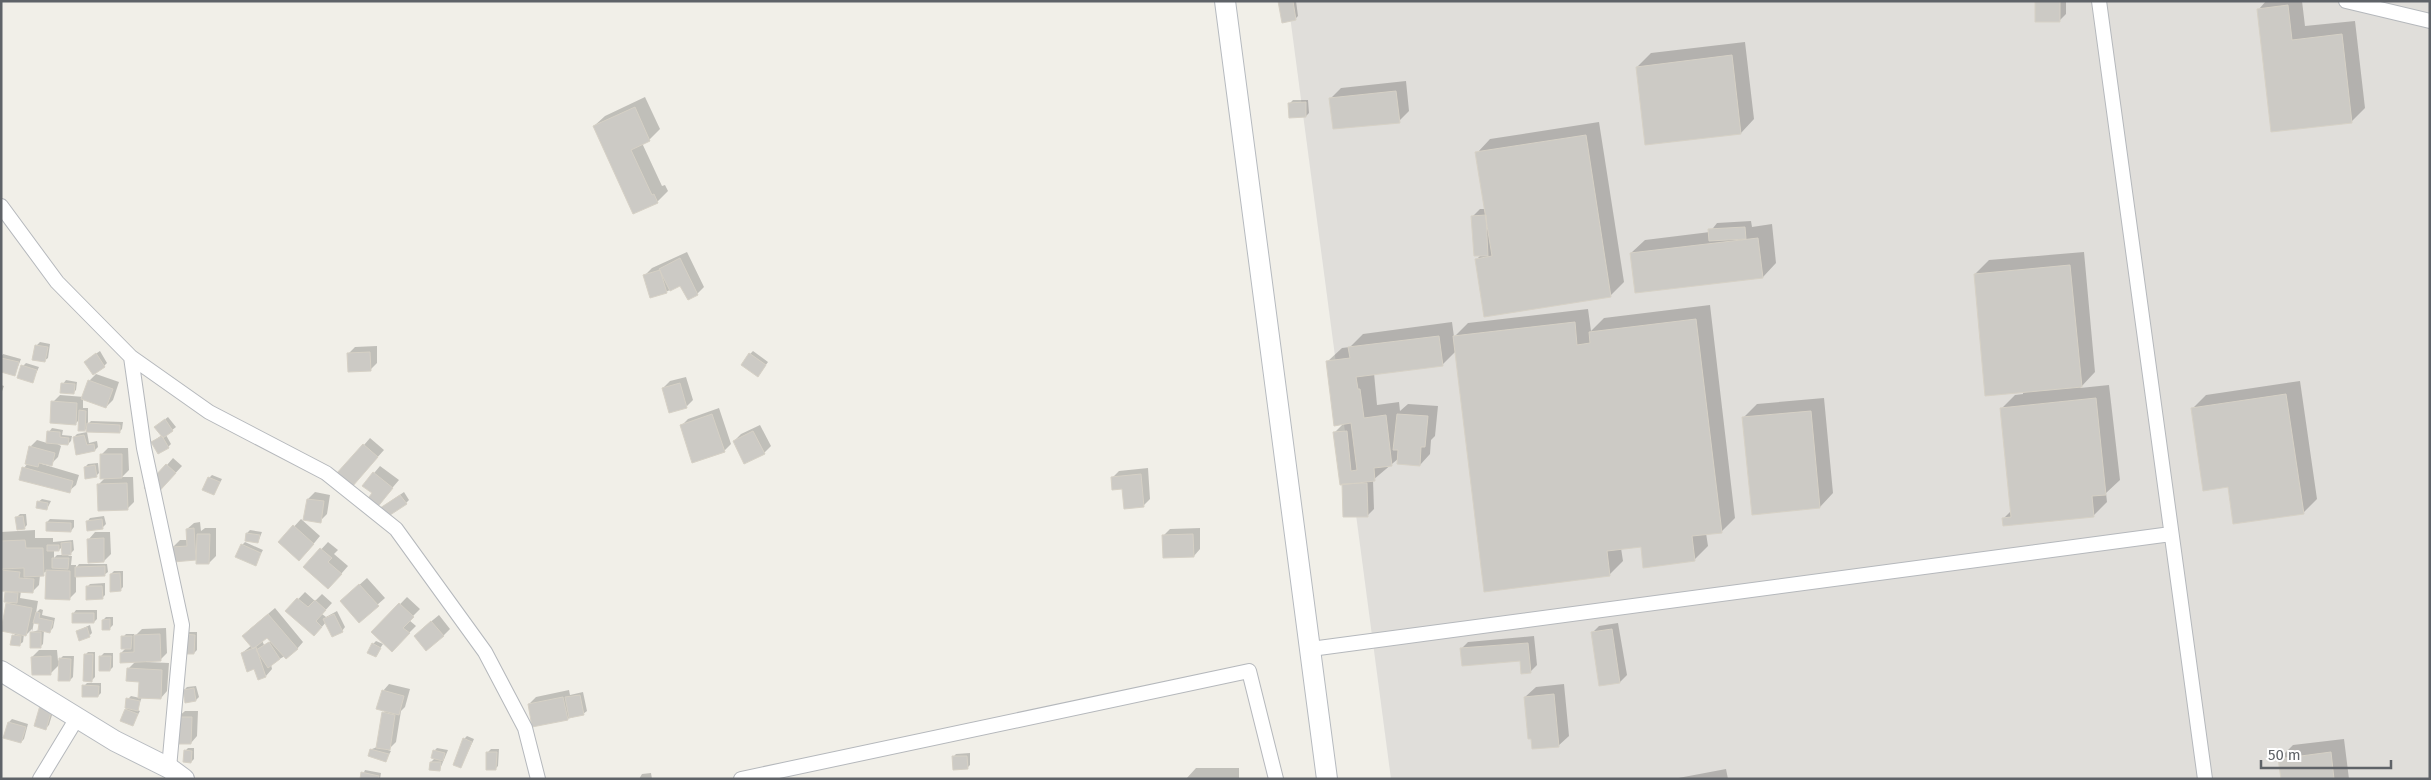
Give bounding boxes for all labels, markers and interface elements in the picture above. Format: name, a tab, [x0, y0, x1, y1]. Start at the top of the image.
scale bar	[2261, 738, 2391, 770]
text: 50 m	[2268, 746, 2301, 764]

